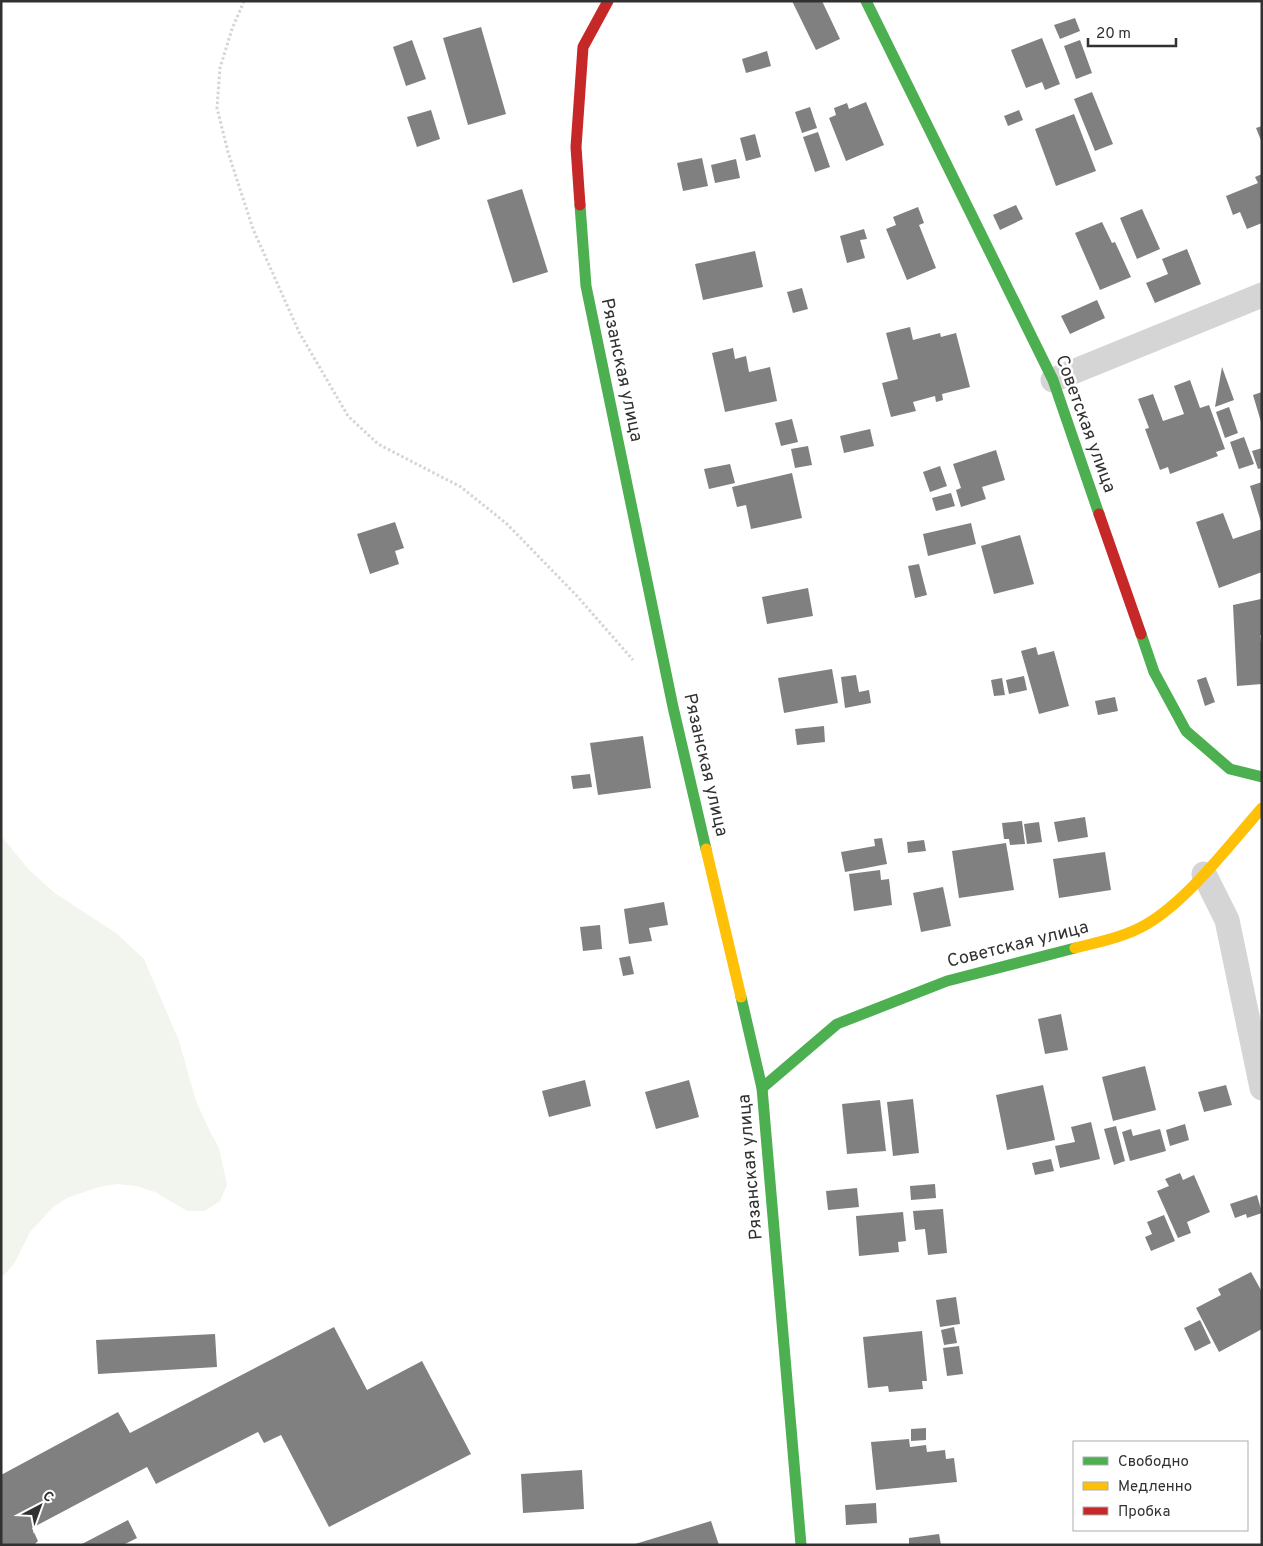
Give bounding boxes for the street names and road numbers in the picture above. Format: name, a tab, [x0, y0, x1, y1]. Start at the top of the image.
street label: Рязанская улица	[595, 296, 647, 444]
street label: Советская улица	[1049, 352, 1121, 496]
street label: Рязанская улица	[677, 691, 733, 839]
street label: Советская улица	[945, 916, 1091, 974]
street label: Рязанская улица	[733, 1093, 769, 1241]

